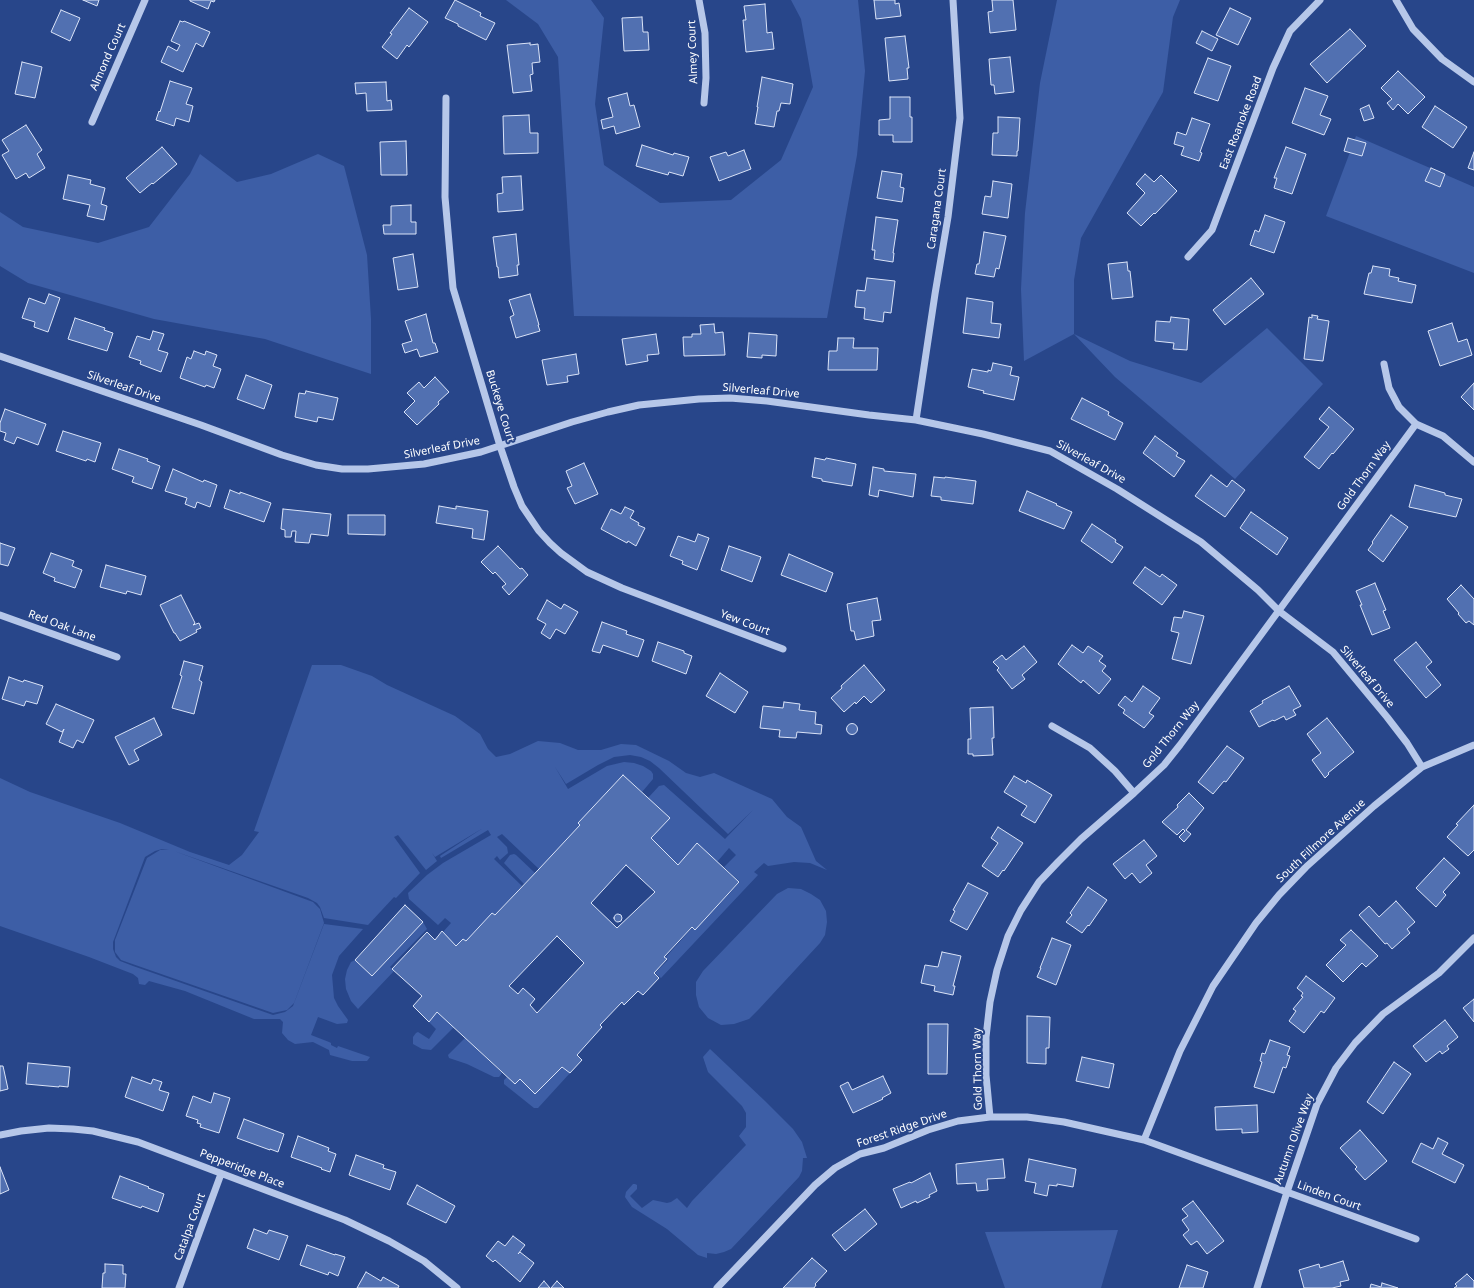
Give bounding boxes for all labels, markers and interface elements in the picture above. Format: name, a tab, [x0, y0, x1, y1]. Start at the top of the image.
street label: Almey Court	[685, 20, 701, 84]
street label: Almond Court	[87, 21, 129, 93]
street label: East Roanoke Road	[1217, 74, 1265, 172]
street label: Caragana Court	[925, 168, 949, 250]
street label: Silverleaf Drive	[85, 368, 163, 406]
street label: Buckeye Court	[483, 368, 517, 444]
street label: Silverleaf Drive	[722, 381, 800, 401]
street label: Silverleaf Drive	[403, 434, 481, 462]
street label: Silverleaf Drive	[1054, 438, 1128, 486]
street label: Gold Thorn Way	[1334, 439, 1394, 513]
street label: Red Oak Lane	[26, 608, 98, 644]
street label: Yew Court	[718, 608, 772, 638]
street label: Silverleaf Drive	[1337, 643, 1397, 711]
street label: Gold Thorn Way	[1140, 699, 1202, 771]
street label: South Fillmore Avenue	[1274, 797, 1368, 885]
street label: Gold Thorn Way	[971, 1028, 985, 1110]
street label: Autumn Olive Way	[1272, 1092, 1316, 1186]
street label: Forest Ridge Drive	[855, 1107, 949, 1151]
street label: Pepperidge Place	[198, 1147, 286, 1191]
street label: Linden Court	[1295, 1178, 1363, 1214]
street label: Catalpa Court	[172, 1191, 208, 1263]

